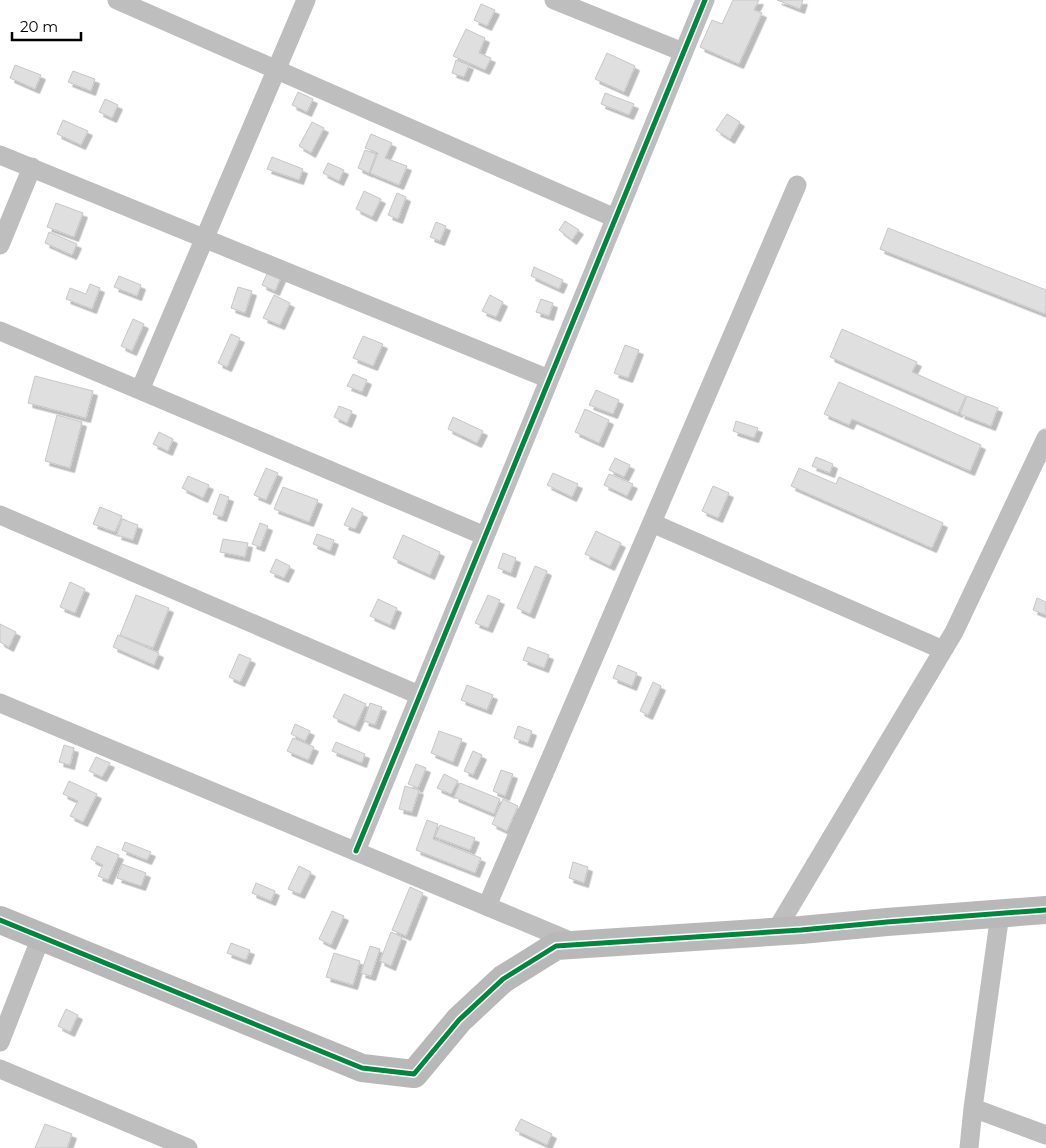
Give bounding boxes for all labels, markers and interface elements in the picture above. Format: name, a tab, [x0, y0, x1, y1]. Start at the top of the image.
scale bar	[12, 10, 81, 42]
text: 20 m	[20, 17, 58, 36]

